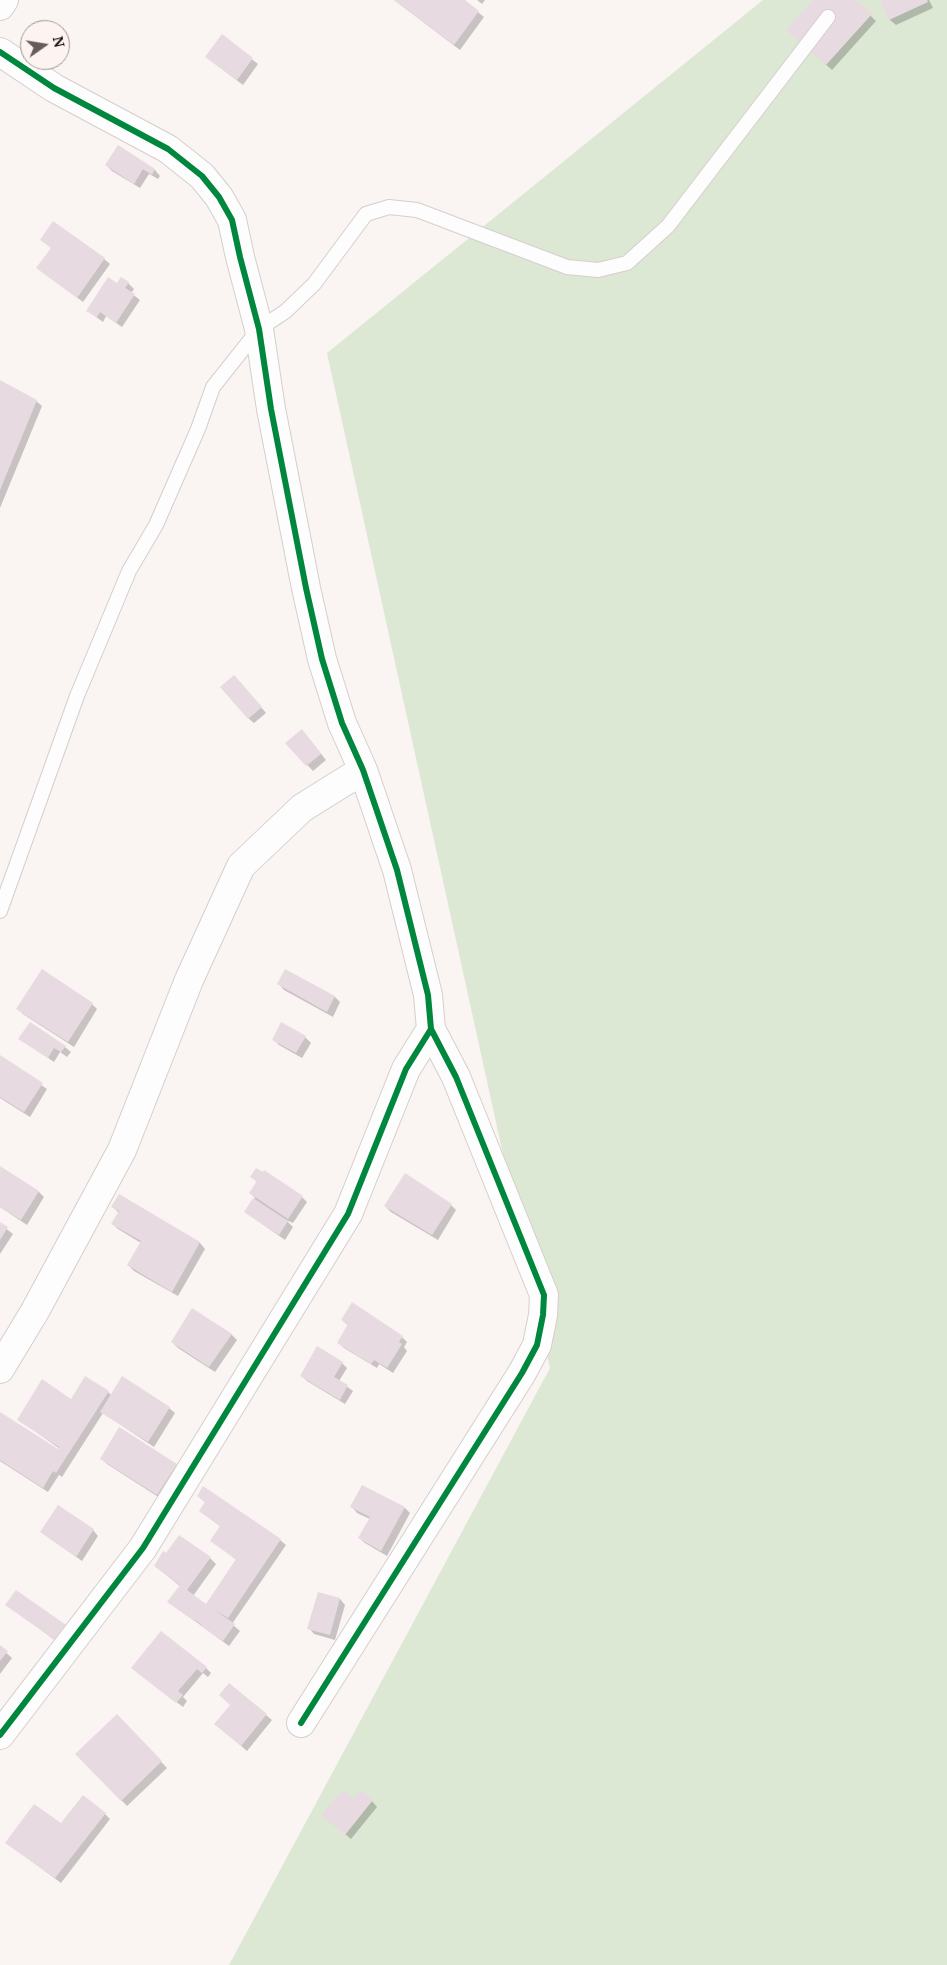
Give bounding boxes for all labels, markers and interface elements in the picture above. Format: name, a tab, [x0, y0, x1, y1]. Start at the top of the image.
north arrow	[20, 20, 70, 70]
text: N	[49, 34, 70, 49]

